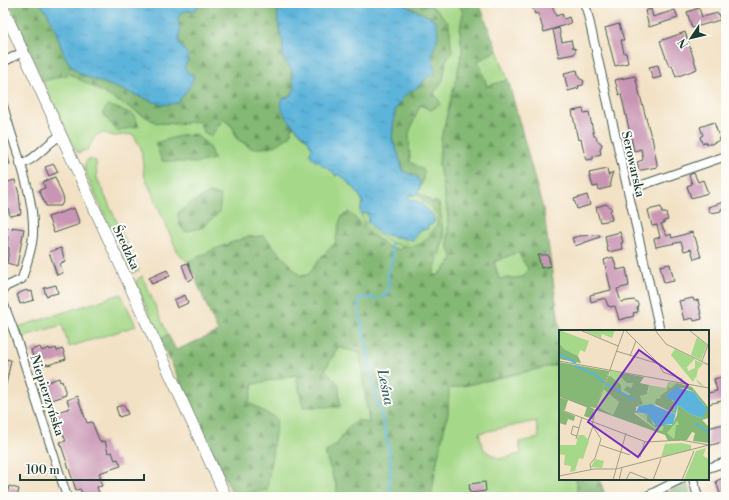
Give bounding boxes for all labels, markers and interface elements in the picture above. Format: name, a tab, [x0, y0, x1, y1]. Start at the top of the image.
north arrow	[671, 18, 711, 58]
text: N	[675, 35, 692, 51]
street label: Serowarska	[618, 130, 648, 199]
street label: Średzka	[109, 222, 144, 272]
inset map	[559, 330, 709, 480]
street label: Niepierzyńska	[26, 353, 68, 438]
water label: Leśna	[372, 367, 398, 407]
scale bar	[20, 456, 144, 482]
text: 100 m	[26, 463, 60, 478]

